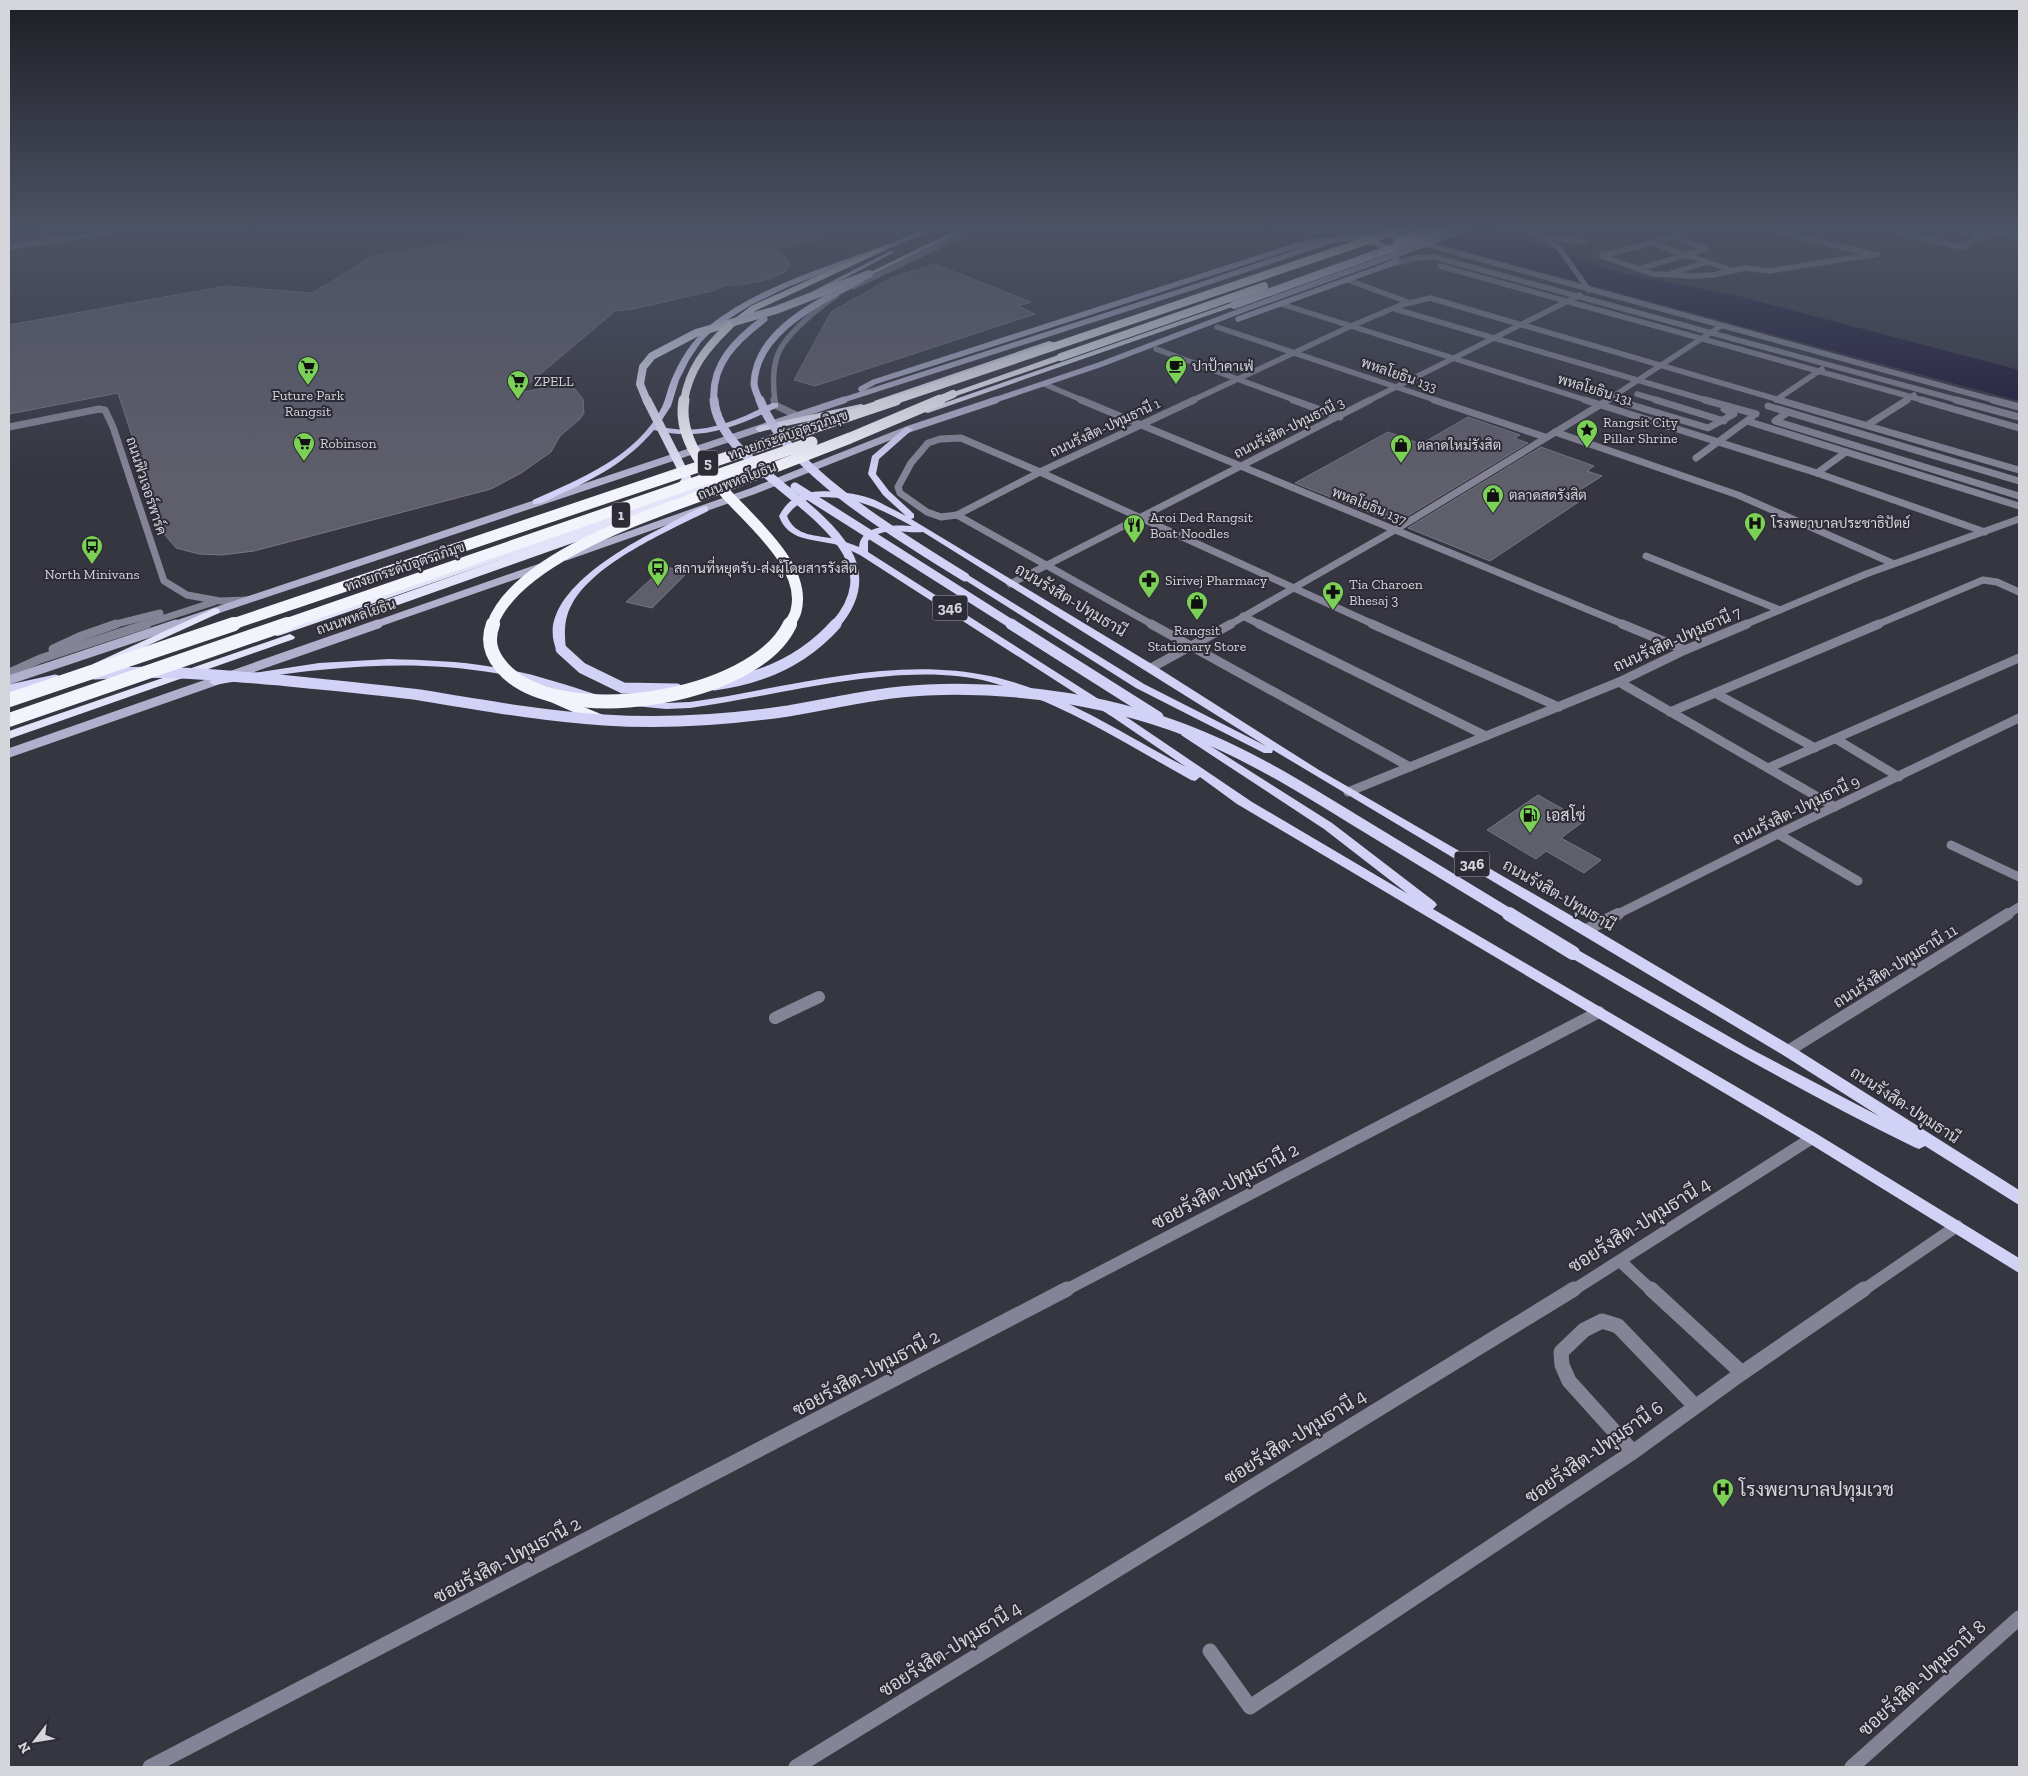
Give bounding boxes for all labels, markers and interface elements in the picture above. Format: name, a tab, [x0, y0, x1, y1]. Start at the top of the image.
cafe icon: ปาป้าคาเฟ่	[1164, 354, 1188, 385]
street label: พหลโยธิน 133	[1359, 354, 1439, 396]
supermarket icon: Future Park Rangsit	[296, 355, 320, 386]
place label: ปาป้าคาเฟ่	[1192, 357, 1254, 375]
supermarket icon: ZPELL	[506, 369, 530, 400]
street label: พหลโยธิน 131	[1555, 371, 1635, 410]
place label: ZPELL	[534, 373, 574, 390]
place label: Future Park Rangsit	[272, 387, 345, 420]
street label: ถนนรังสิต-ปทุมธานี 3	[1231, 393, 1348, 463]
street label: ถนนรังสิต-ปทุมธานี 1	[1047, 394, 1164, 462]
street label: ทางยกระดับอุตราภิมุข	[726, 406, 851, 464]
place label: Rangsit City Pillar Shrine	[1603, 414, 1679, 447]
place icon: Rangsit City Pillar Shrine	[1575, 418, 1599, 449]
supermarket icon: Robinson	[292, 431, 316, 462]
shop icon: ตลาดใหม่รังสิต	[1389, 433, 1413, 464]
street label: ถนนฟิวเจอร์พาร์ค	[122, 434, 171, 537]
place label: Robinson	[320, 435, 376, 452]
place label: ตลาดใหม่รังสิต	[1417, 437, 1501, 454]
road number: 5	[698, 450, 718, 476]
street label: ถนนพหลโยธิน	[695, 458, 779, 504]
street label: พหลโยธิน 137	[1329, 483, 1409, 529]
shop icon: ตลาดสดรังสิต	[1481, 483, 1505, 514]
place label: ตลาดสดรังสิต	[1509, 487, 1587, 504]
road number: 1	[612, 502, 630, 528]
place label: Aroi Ded Rangsit Boat Noodles	[1150, 509, 1254, 542]
hospital icon: โรงพยาบาลประชาธิปัตย์	[1743, 511, 1767, 542]
restaurant icon: Aroi Ded Rangsit Boat Noodles	[1122, 513, 1146, 544]
place label: โรงพยาบาลประชาธิปัตย์	[1770, 514, 1910, 532]
bus stop icon: North Minivans	[80, 534, 104, 565]
street label: ทางยกระดับอุตราภิมุข	[343, 538, 468, 596]
bus stop icon: สถานที่หยุดรับ-ส่งผู้โดยสารรังสิต	[646, 556, 670, 587]
place label: สถานที่หยุดรับ-ส่งผู้โดยสารรังสิต	[674, 556, 857, 578]
street label: ถนนรังสิต-ปทุมธานี	[1011, 558, 1131, 642]
place label: North Minivans	[44, 566, 140, 583]
pharmacy icon: Sirivej Pharmacy	[1137, 568, 1161, 599]
place label: Sirivej Pharmacy	[1165, 572, 1268, 589]
place label: Tia Charoen Bhesaj 3	[1349, 576, 1423, 609]
pharmacy icon: Tia Charoen Bhesaj 3	[1321, 580, 1345, 611]
shop icon: Rangsit Stationary Store	[1185, 590, 1209, 621]
street label: ถนนพหลโยธิน	[314, 595, 398, 639]
road number: 346	[932, 596, 968, 620]
street label: ถนนรังสิต-ปทุมธานี 7	[1609, 600, 1745, 678]
place label: Rangsit Stationary Store	[1148, 622, 1247, 655]
street label: ถนนรังสิต-ปทุมธานี 9	[1729, 769, 1863, 851]
fuel station icon: เอสโซ่	[1518, 803, 1542, 834]
place label: เอสโซ่	[1546, 804, 1586, 825]
road number: 346	[1454, 852, 1490, 876]
street label: ถนนรังสิต-ปทุมธานี	[1498, 853, 1620, 937]
street label: ถนนรังสิต-ปทุมธานี 11	[1828, 918, 1962, 1014]
street label: ถนนรังสิต-ปทุมธานี	[1846, 1061, 1964, 1149]
street label: ซอยรังสิต-ปทุมธานี 2	[1147, 1137, 1303, 1235]
street label: ซอยรังสิต-ปทุมธานี 4	[1563, 1171, 1715, 1279]
street label: ซอยรังสิต-ปทุมธานี 2	[788, 1324, 944, 1422]
street label: ซอยรังสิต-ปทุมธานี 4	[1219, 1383, 1371, 1491]
street label: ซอยรังสิต-ปทุมธานี 6	[1520, 1395, 1668, 1509]
hospital icon: โรงพยาบาลปทุมเวช	[1711, 1477, 1735, 1508]
place label: โรงพยาบาลปทุมเวช	[1738, 1477, 1894, 1502]
street label: ซอยรังสิต-ปทุมธานี 2	[429, 1511, 585, 1609]
street label: ซอยรังสิต-ปทุมธานี 4	[874, 1595, 1026, 1703]
street label: ซอยรังสิต-ปทุมธานี 8	[1853, 1614, 1991, 1742]
north arrow	[10, 1716, 60, 1766]
text: N	[14, 1738, 34, 1756]

